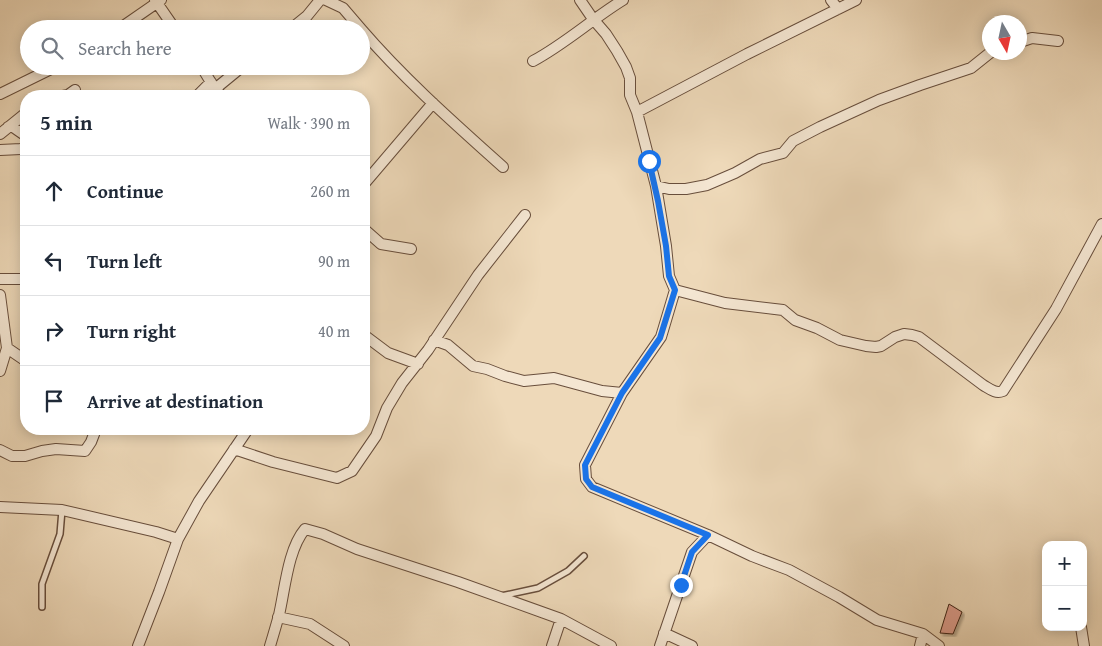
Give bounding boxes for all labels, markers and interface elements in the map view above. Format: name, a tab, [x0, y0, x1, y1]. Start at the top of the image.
north arrow	[982, 15, 1027, 60]
search box	[20, 20, 370, 75]
icon: search	[38, 34, 66, 62]
text: Search here	[78, 34, 172, 62]
text: 5 min	[40, 107, 92, 138]
text: Walk · 390 m	[267, 111, 350, 135]
route start	[638, 150, 661, 173]
icon: ahead	[40, 177, 68, 205]
text: Continue	[87, 177, 164, 205]
text: 260 m	[310, 179, 350, 203]
icon: left	[40, 247, 68, 275]
text: Turn left	[87, 247, 162, 275]
text: 90 m	[318, 249, 350, 273]
icon: right	[40, 317, 68, 345]
text: Turn right	[87, 317, 176, 345]
text: 40 m	[318, 319, 350, 343]
icon: arrive	[40, 387, 68, 415]
text: Arrive at destination	[87, 387, 263, 415]
map controls	[1042, 541, 1087, 631]
button: +	[1042, 541, 1087, 586]
route end	[670, 574, 693, 597]
button: −	[1042, 586, 1087, 631]

